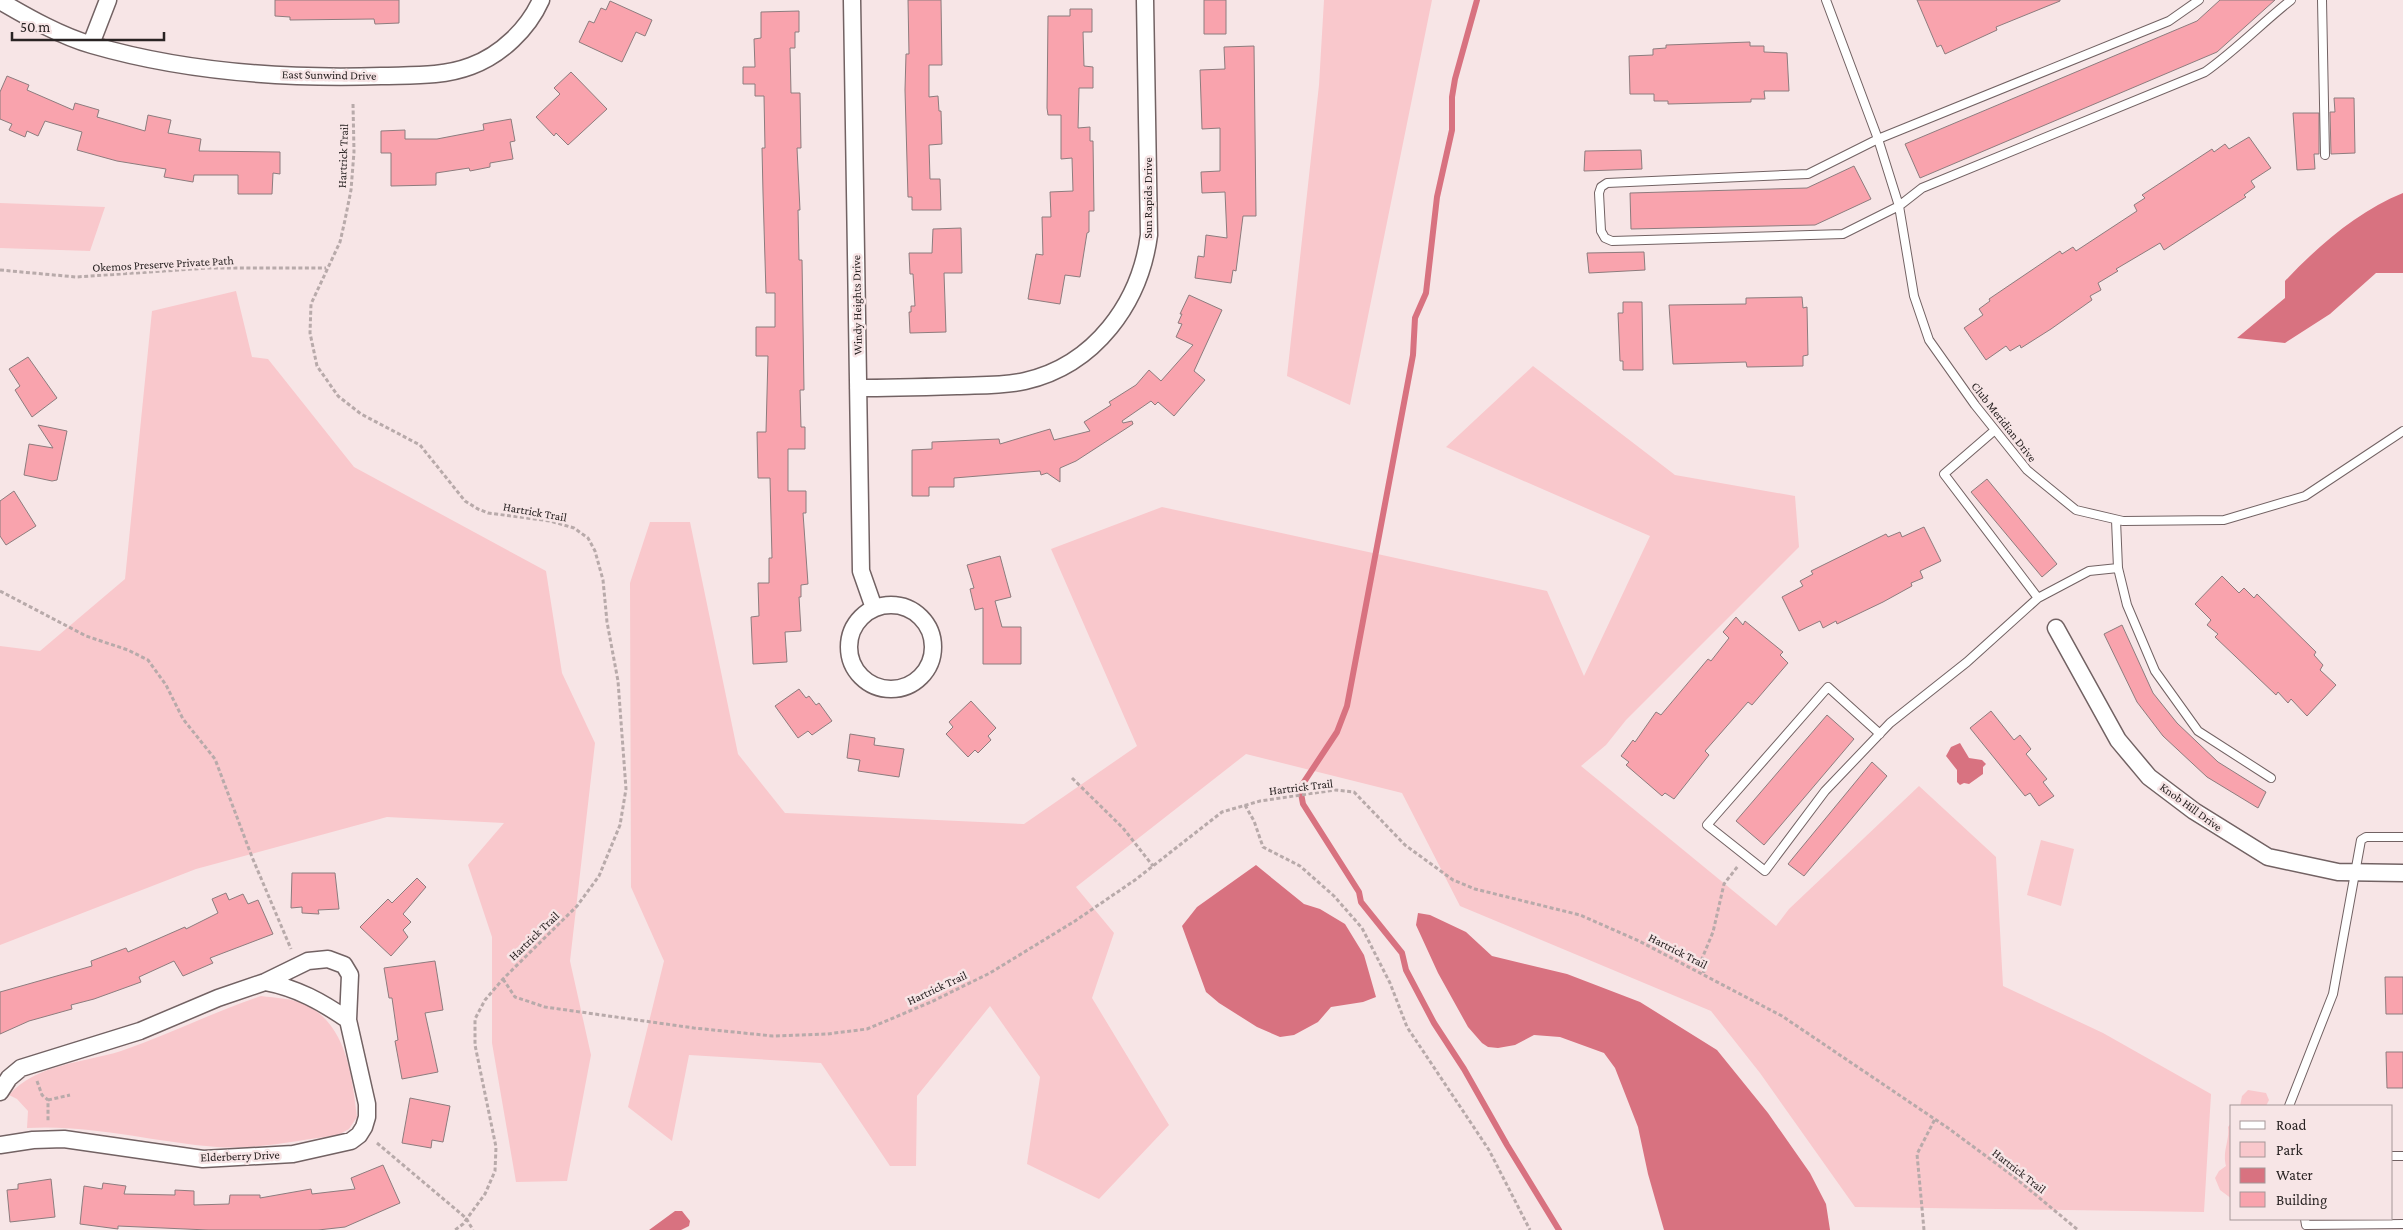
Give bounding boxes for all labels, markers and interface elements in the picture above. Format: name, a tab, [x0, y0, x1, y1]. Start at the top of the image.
scale bar	[12, 10, 165, 42]
text: 50 m	[20, 19, 50, 35]
street label: East Sunwind Drive	[282, 67, 376, 83]
street label: Hartrick Trail	[335, 124, 351, 188]
street label: Sun Rapids Drive	[1141, 157, 1155, 239]
street label: Okemos Preserve Private Path	[92, 253, 235, 275]
street label: Windy Heights Drive	[849, 255, 865, 355]
street label: Club Meridian Drive	[1968, 379, 2040, 465]
street label: Hartrick Trail	[502, 500, 568, 524]
street label: Hartrick Trail	[1268, 776, 1334, 798]
street label: Knob Hill Drive	[2157, 780, 2225, 834]
street label: Hartrick Trail	[506, 909, 562, 963]
street label: Hartrick Trail	[1646, 930, 1710, 972]
street label: Hartrick Trail	[905, 968, 969, 1008]
legend	[2230, 1105, 2393, 1220]
text: Road	[2276, 1117, 2307, 1133]
text: Park	[2276, 1142, 2303, 1158]
street label: Hartrick Trail	[1989, 1146, 2049, 1196]
street label: Elderberry Drive	[200, 1148, 280, 1164]
text: Water	[2276, 1167, 2313, 1183]
text: Building	[2276, 1192, 2327, 1209]

